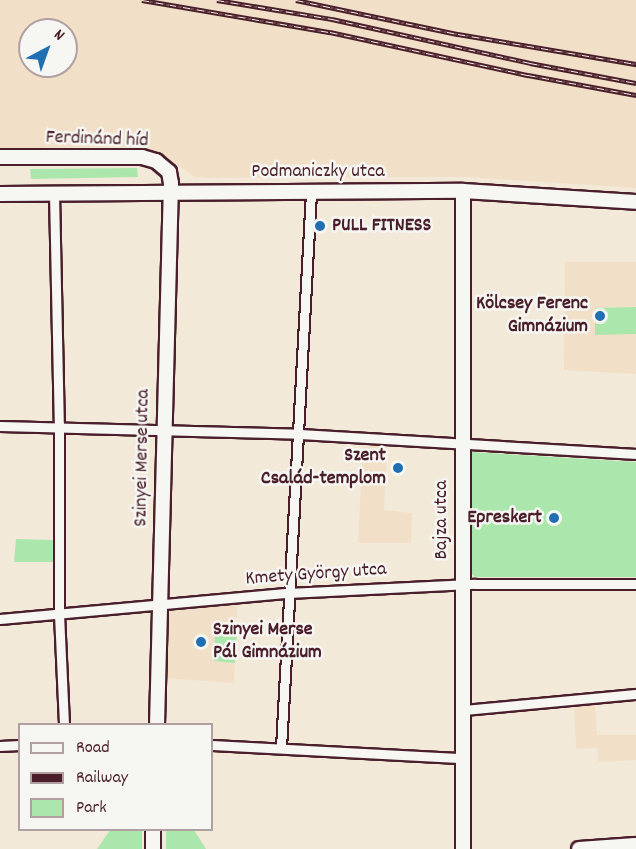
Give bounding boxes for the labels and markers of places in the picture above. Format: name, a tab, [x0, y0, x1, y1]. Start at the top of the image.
place label: PULL FITNESS	[332, 214, 431, 238]
marker: PULL FITNESS	[313, 219, 327, 233]
place label: Kölcsey Ferenc Gimnázium	[476, 292, 588, 339]
marker: Kölcsey Ferenc Gimnázium	[593, 309, 607, 323]
place label: Szent Család-templom	[261, 444, 386, 491]
marker: Szent Család-templom	[391, 461, 405, 475]
place label: Epreskert	[467, 506, 542, 530]
marker: Epreskert	[547, 511, 561, 525]
place label: Szinyei Merse Pál Gimnázium	[213, 618, 322, 665]
marker: Szinyei Merse Pál Gimnázium	[194, 635, 208, 649]

